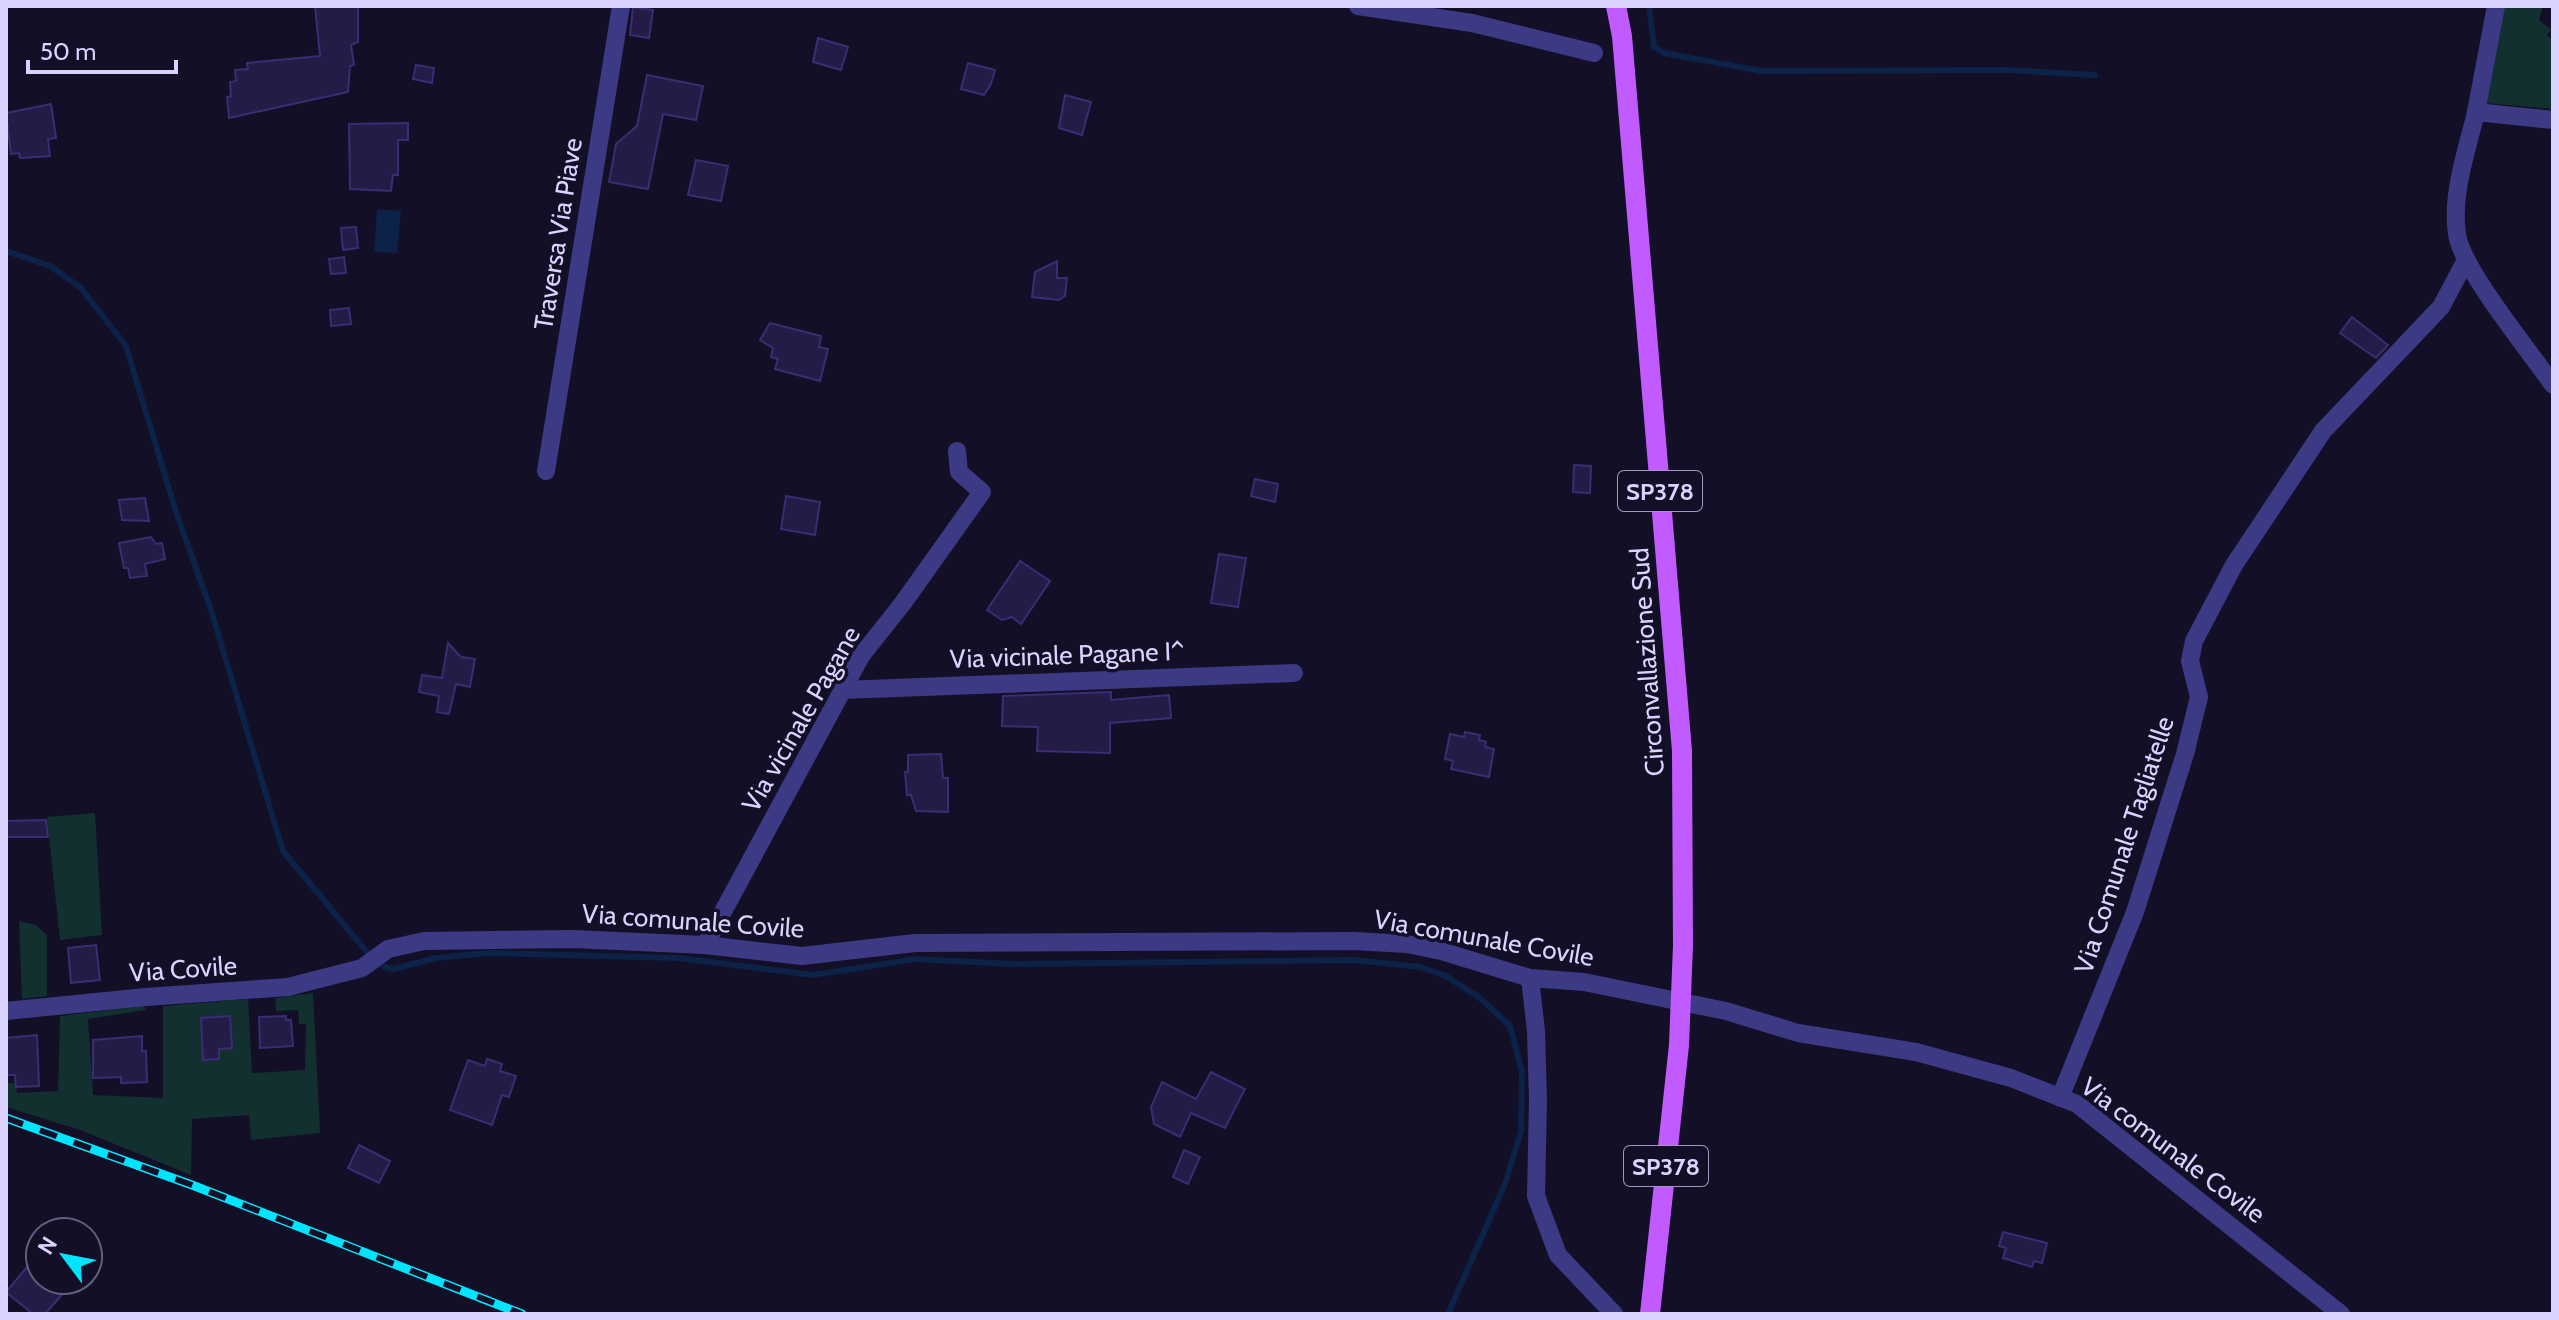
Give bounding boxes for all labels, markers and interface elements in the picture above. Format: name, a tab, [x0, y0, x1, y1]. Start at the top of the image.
scale bar	[28, 24, 176, 74]
text: 50 m	[40, 37, 96, 66]
street label: Traversa Via Piave	[527, 136, 589, 332]
road number: SP378	[1618, 471, 1702, 511]
street label: Circonvallazione Sud	[1623, 547, 1671, 777]
street label: Via vicinale Pagane	[735, 621, 867, 817]
street label: Via vicinale Pagane I^	[949, 635, 1185, 675]
street label: Via Comunale Tagliatelle	[2067, 712, 2181, 978]
street label: Via comunale Covile	[581, 897, 805, 945]
street label: Via comunale Covile	[1372, 903, 1596, 973]
street label: Via Covile	[128, 949, 238, 989]
street label: Via comunale Covile	[2074, 1070, 2272, 1230]
road number: SP378	[1624, 1146, 1708, 1186]
north arrow	[24, 1216, 104, 1296]
text: N	[32, 1232, 63, 1259]

